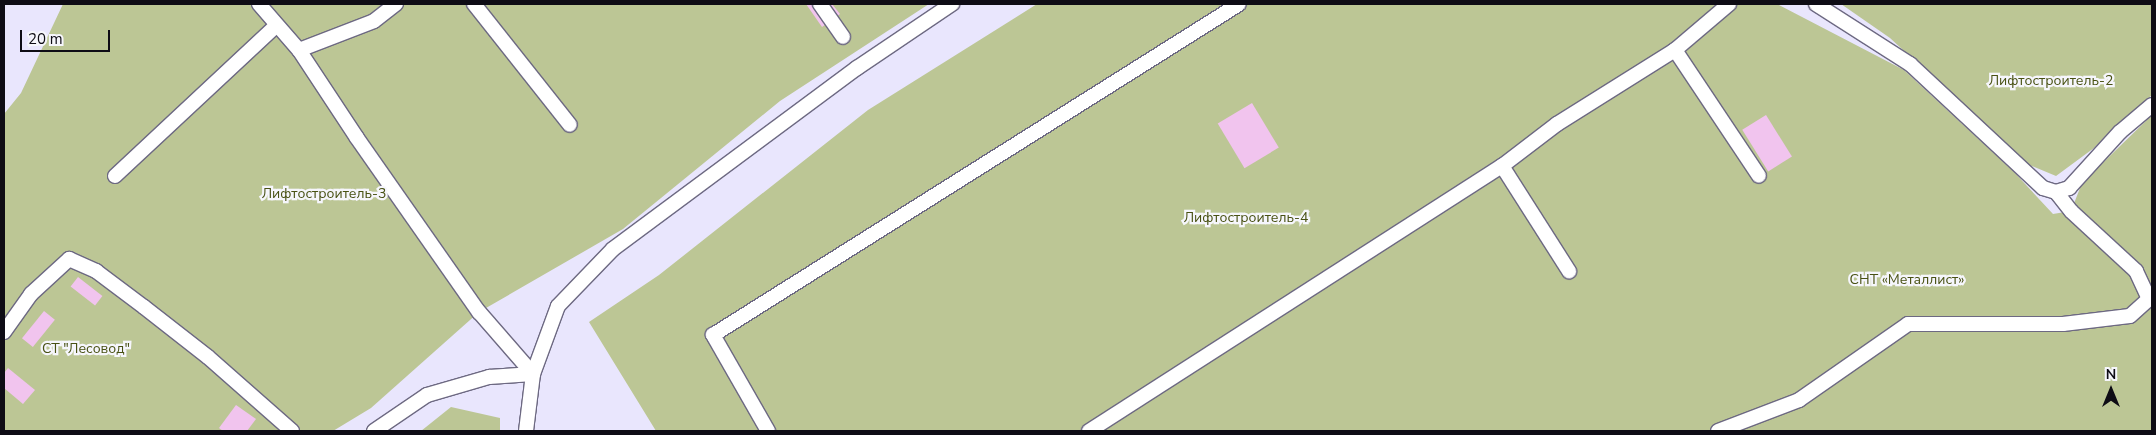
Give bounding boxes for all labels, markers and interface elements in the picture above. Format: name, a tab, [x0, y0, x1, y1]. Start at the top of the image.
scale bar	[22, 20, 112, 52]
text: 20 m	[28, 29, 63, 49]
park label: Лифтостроитель-2	[1989, 73, 2113, 89]
park label: Лифтостроитель-3	[262, 186, 386, 202]
park label: Лифтостроитель-4	[1184, 210, 1308, 226]
park label: СНТ «Металлист»	[1850, 272, 1964, 288]
park label: СТ "Лесовод"	[42, 341, 130, 357]
north arrow	[2086, 365, 2136, 415]
text: N	[2106, 365, 2116, 384]

